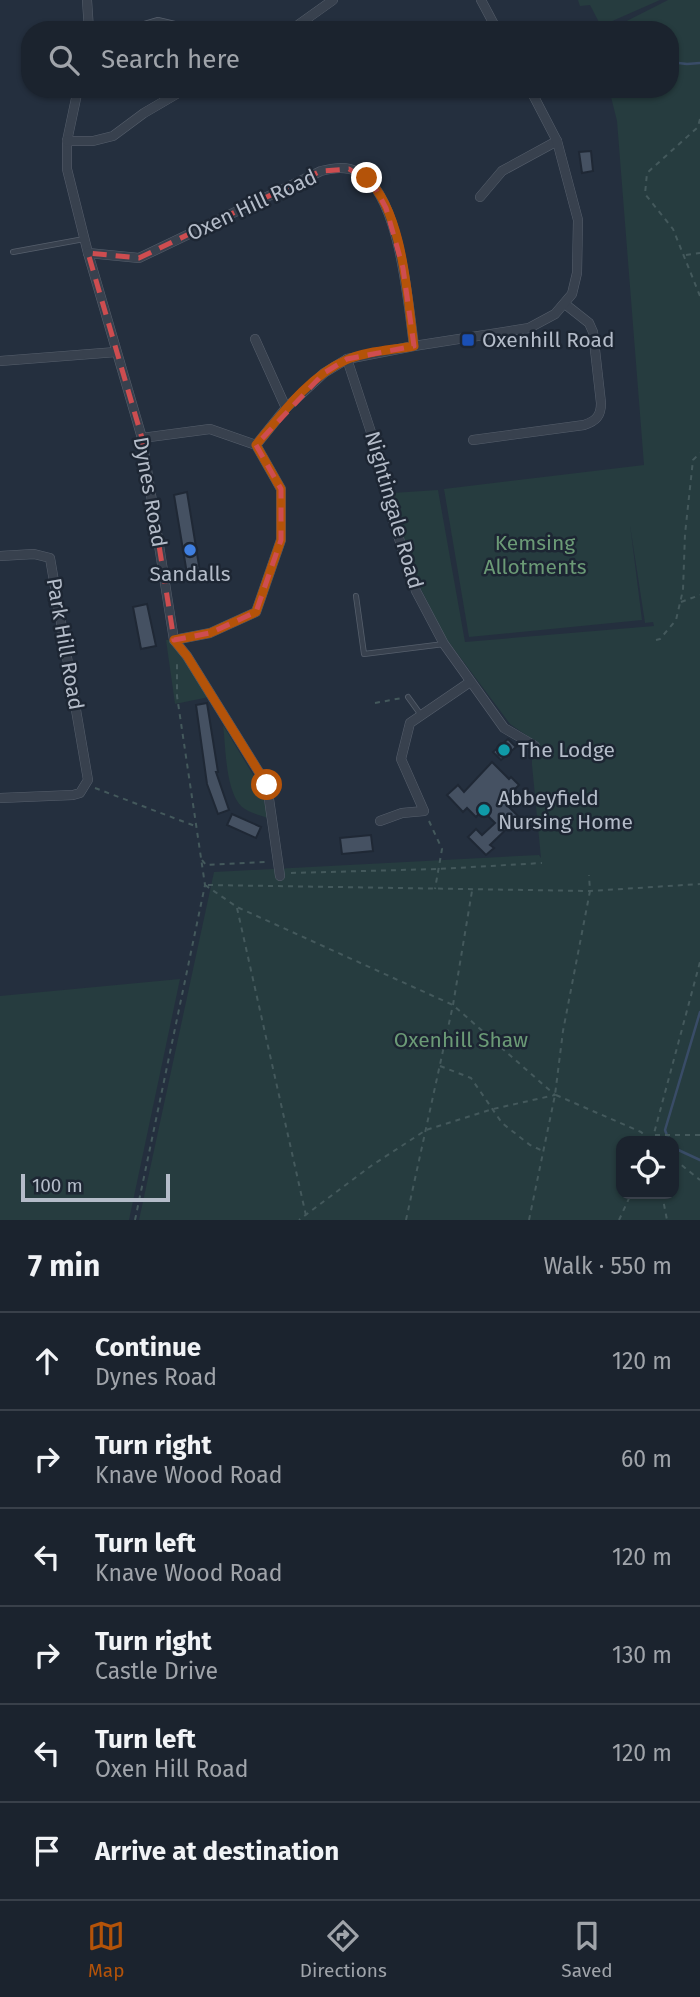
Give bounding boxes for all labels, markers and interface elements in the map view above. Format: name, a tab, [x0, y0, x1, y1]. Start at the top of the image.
search box	[21, 21, 679, 98]
icon: search	[45, 41, 83, 79]
text: Search here	[101, 44, 240, 75]
route end	[351, 162, 382, 193]
street label: Oxen Hill Road	[183, 164, 321, 246]
place label: Oxenhill Road	[482, 327, 615, 353]
marker: Oxenhill Road	[460, 332, 476, 348]
street label: Nightingale Road	[359, 428, 429, 592]
street label: Dynes Road	[128, 435, 172, 549]
park label: Kemsing Allotments	[483, 530, 587, 580]
marker: Sandalls	[182, 542, 198, 558]
place label: Sandalls	[149, 561, 231, 587]
street label: Park Hill Road	[41, 576, 89, 712]
place label: The Lodge	[518, 737, 615, 763]
marker: The Lodge	[496, 742, 512, 758]
route start	[251, 769, 282, 800]
place label: Abbeyfield Nursing Home	[498, 785, 633, 835]
marker: Abbeyfield Nursing Home	[476, 802, 492, 818]
park label: Oxenhill Shaw	[394, 1027, 528, 1053]
map controls	[616, 1136, 679, 1199]
button: locate	[616, 1136, 679, 1199]
scale bar	[21, 1171, 170, 1203]
text: 100 m	[32, 1174, 83, 1197]
text: 7 min	[28, 1248, 100, 1284]
text: Walk · 550 m	[544, 1252, 672, 1280]
text: Continue	[95, 1332, 201, 1363]
icon: ahead	[28, 1342, 66, 1380]
text: 120 m	[612, 1347, 672, 1375]
text: Dynes Road	[95, 1363, 217, 1391]
text: Turn right	[95, 1430, 212, 1461]
icon: right	[28, 1440, 66, 1478]
text: 60 m	[621, 1445, 672, 1473]
text: Knave Wood Road	[95, 1461, 283, 1489]
text: Turn left	[95, 1528, 196, 1559]
icon: left	[28, 1538, 66, 1576]
text: 120 m	[612, 1543, 672, 1571]
text: Knave Wood Road	[95, 1559, 283, 1587]
text: Turn right	[95, 1626, 212, 1657]
icon: right	[28, 1636, 66, 1674]
text: 130 m	[612, 1641, 672, 1669]
text: Castle Drive	[95, 1657, 218, 1685]
text: Turn left	[95, 1724, 196, 1755]
icon: left	[28, 1734, 66, 1772]
text: 120 m	[612, 1739, 672, 1767]
text: Oxen Hill Road	[95, 1755, 248, 1783]
icon: arrive	[28, 1832, 66, 1870]
text: Arrive at destination	[95, 1836, 339, 1867]
tab: Map	[87, 1917, 125, 1982]
tab: Directions	[300, 1917, 387, 1982]
tab: Saved	[561, 1917, 613, 1982]

